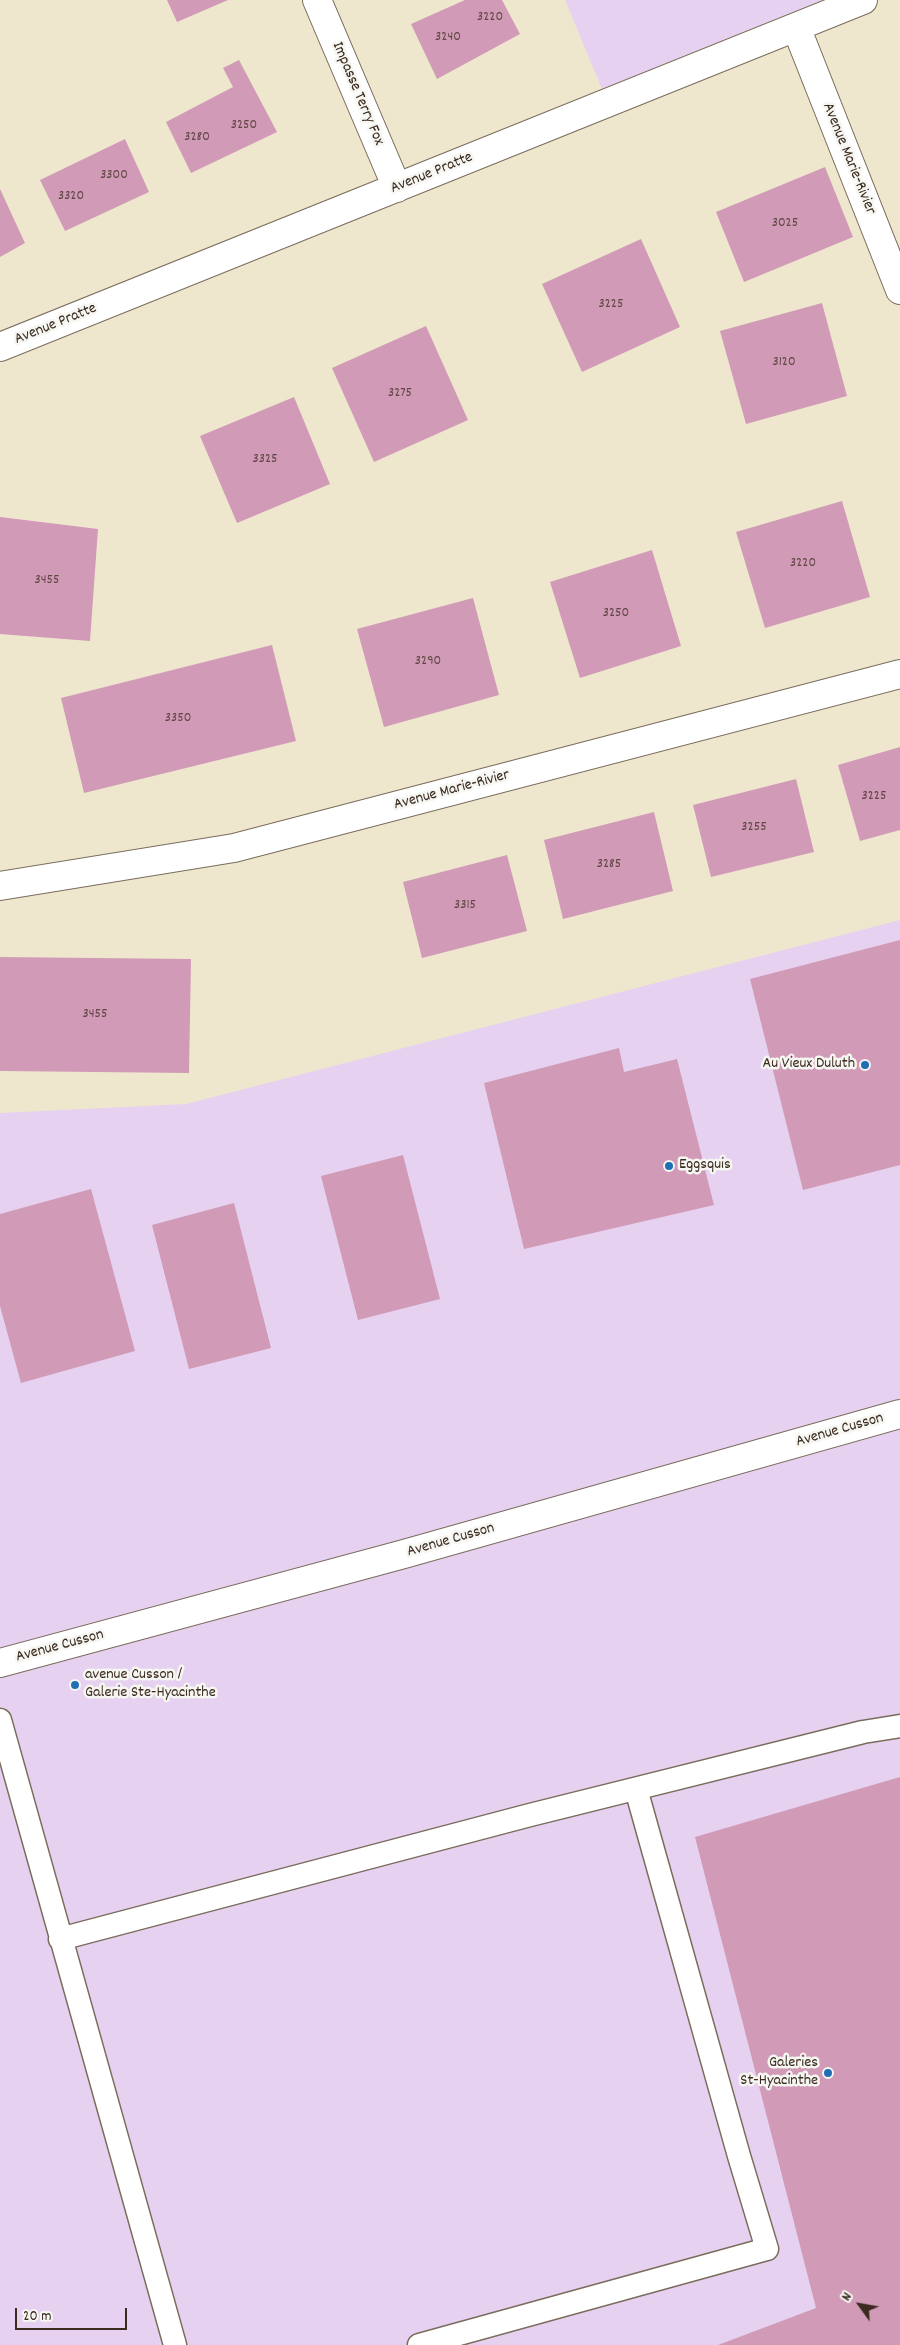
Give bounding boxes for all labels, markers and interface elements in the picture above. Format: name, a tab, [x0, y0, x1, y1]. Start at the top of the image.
house number: 3220	[477, 10, 503, 26]
house number: 3240	[435, 30, 461, 46]
street label: Impasse Terry Fox	[327, 39, 387, 149]
street label: Avenue Marie-Rivier	[817, 100, 879, 218]
house number: 3250	[231, 118, 257, 134]
house number: 3280	[184, 130, 210, 146]
street label: Avenue Pratte	[388, 149, 476, 199]
house number: 3300	[100, 168, 128, 184]
house number: 3320	[58, 189, 84, 205]
house number: 3025	[772, 216, 798, 232]
house number: 3225	[599, 297, 623, 313]
street label: Avenue Pratte	[12, 300, 100, 350]
house number: 3120	[772, 355, 796, 371]
house number: 3275	[388, 386, 412, 402]
house number: 3325	[252, 452, 278, 468]
house number: 3220	[790, 556, 816, 572]
house number: 3455	[35, 573, 59, 589]
house number: 3250	[603, 606, 629, 622]
house number: 3290	[415, 654, 441, 670]
house number: 3350	[165, 711, 191, 727]
street label: Avenue Marie-Rivier	[392, 766, 512, 816]
house number: 3225	[862, 789, 886, 805]
house number: 3255	[741, 820, 767, 836]
house number: 3285	[597, 857, 621, 873]
house number: 3315	[454, 898, 476, 914]
house number: 3455	[83, 1007, 107, 1023]
place label: Au Vieux Duluth	[762, 1055, 855, 1075]
marker: Au Vieux Duluth	[859, 1059, 871, 1071]
place label: Eggsquis	[679, 1156, 731, 1176]
marker: Eggsquis	[663, 1160, 675, 1172]
street label: Avenue Cusson	[794, 1409, 886, 1453]
street label: Avenue Cusson	[405, 1519, 497, 1563]
street label: Avenue Cusson	[14, 1626, 106, 1668]
place label: avenue Cusson / Galerie Ste-Hyacinthe	[85, 1666, 216, 1704]
marker: avenue Cusson / Galerie Ste-Hyacinthe	[69, 1679, 81, 1691]
place label: Galeries St-Hyacinthe	[740, 2054, 818, 2092]
marker: Galeries St-Hyacinthe	[822, 2067, 834, 2079]
north arrow	[835, 2280, 885, 2330]
text: N	[837, 2289, 858, 2305]
scale bar	[18, 2298, 130, 2330]
text: 20 m	[23, 2306, 51, 2328]

